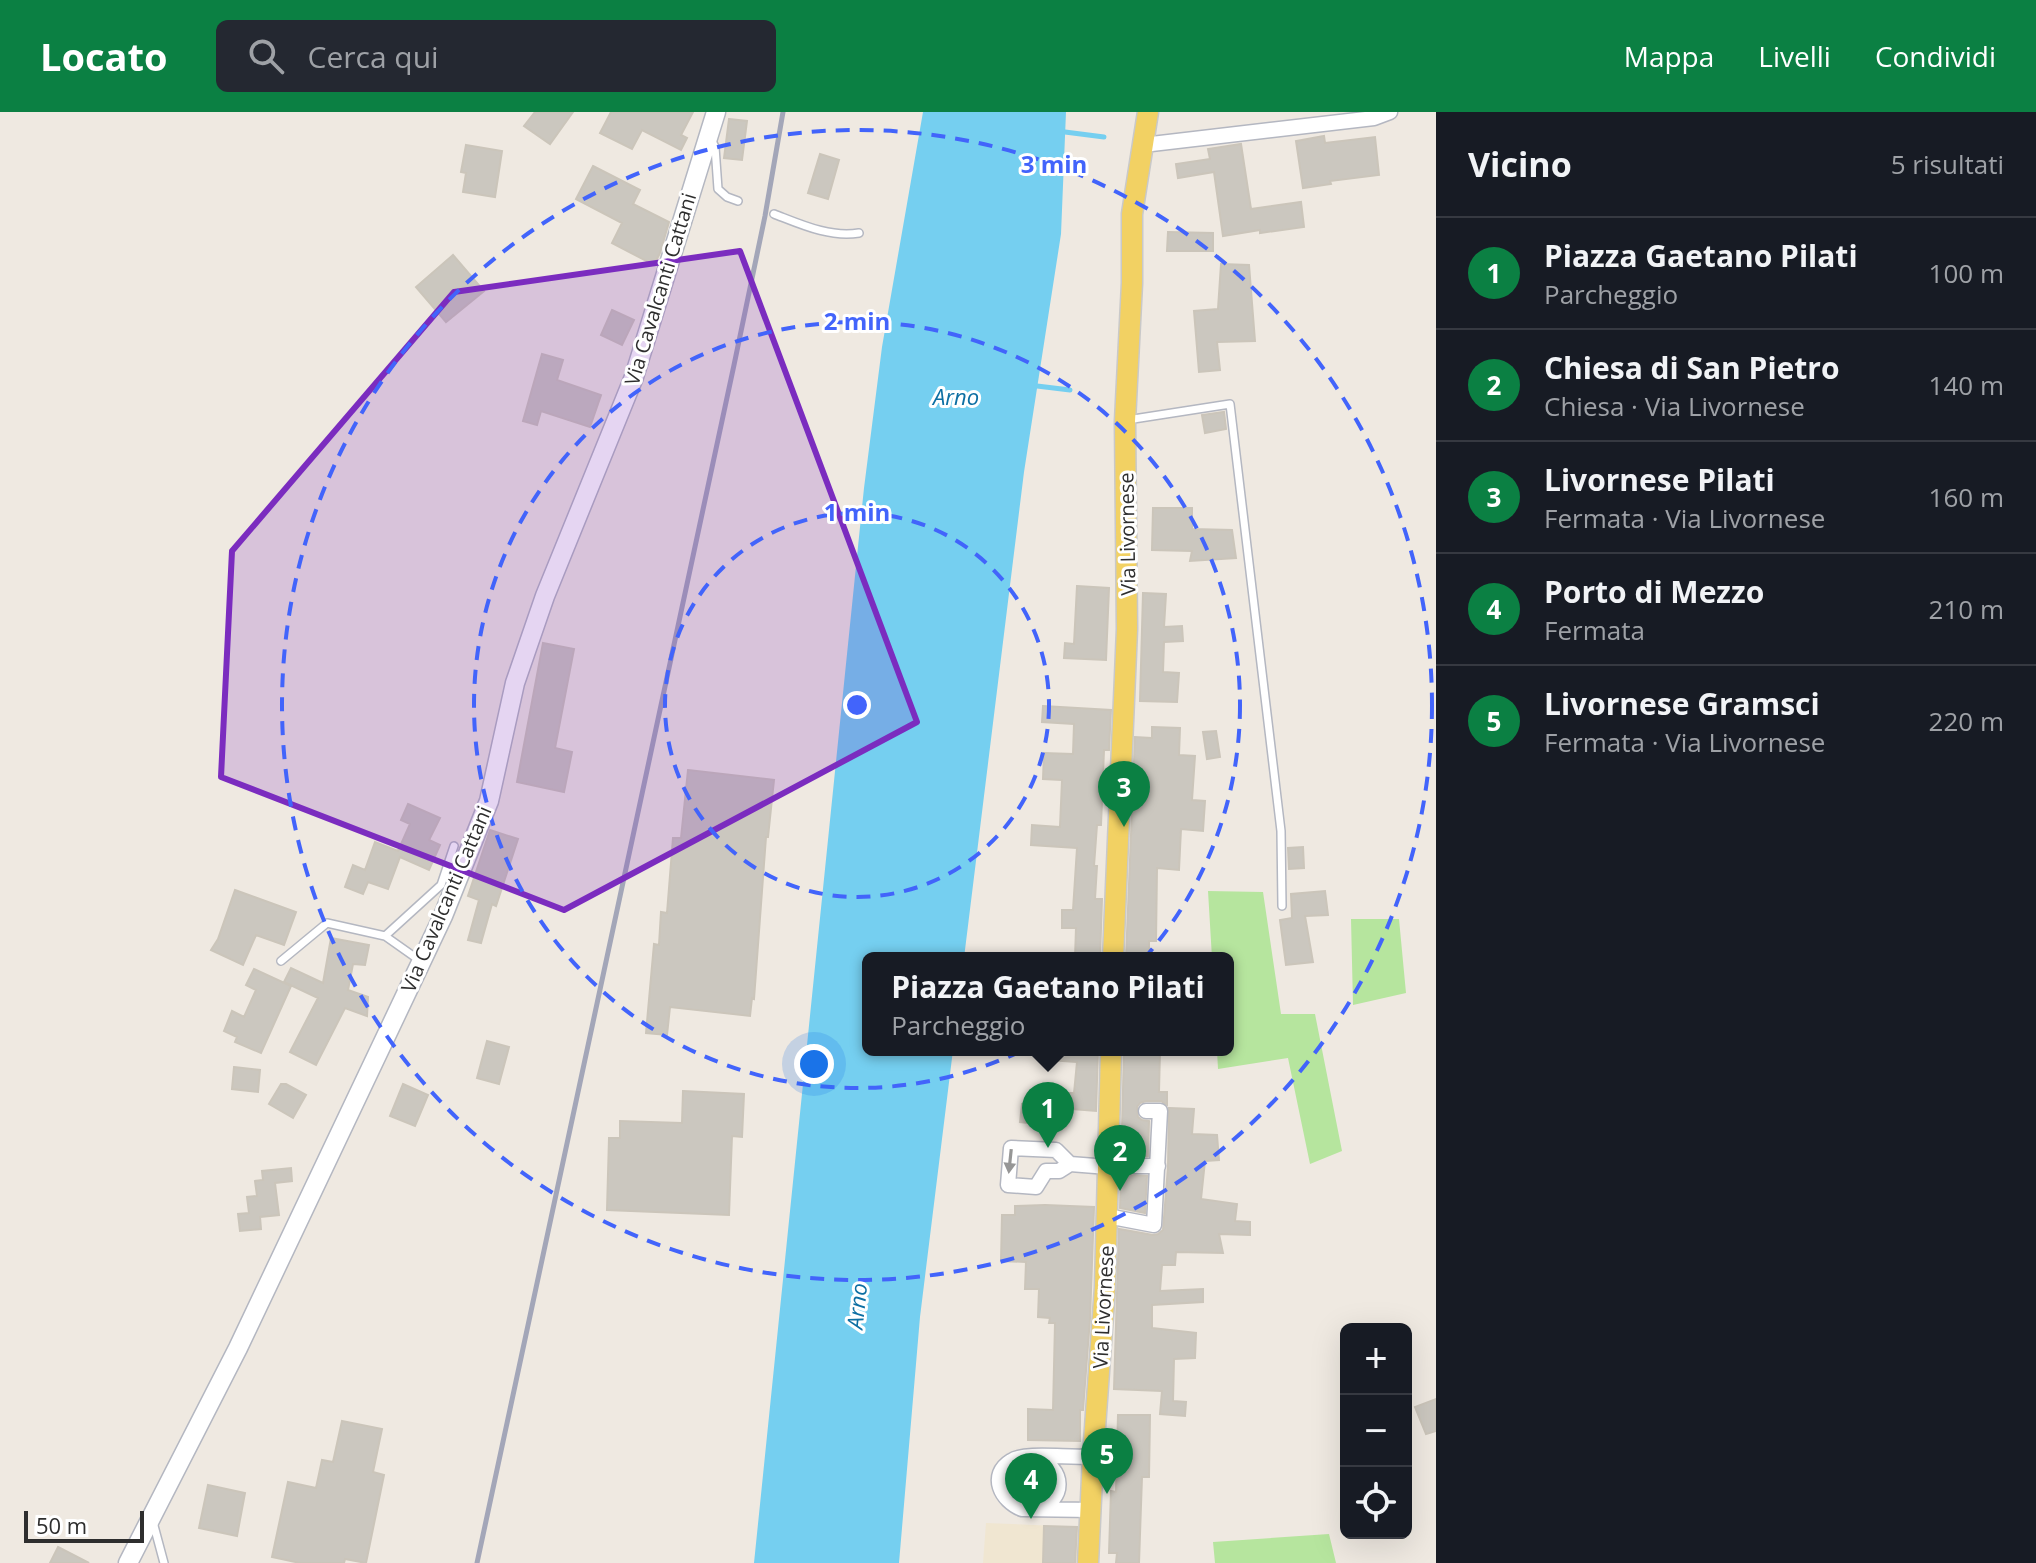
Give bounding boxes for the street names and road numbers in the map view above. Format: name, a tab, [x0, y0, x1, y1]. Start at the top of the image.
street label: Via Cavalcanti Cattani	[618, 189, 702, 389]
street label: Via Livornese	[1112, 472, 1142, 596]
street label: Via Cavalcanti Cattani	[395, 802, 497, 996]
street label: Via Livornese	[1086, 1245, 1120, 1369]

